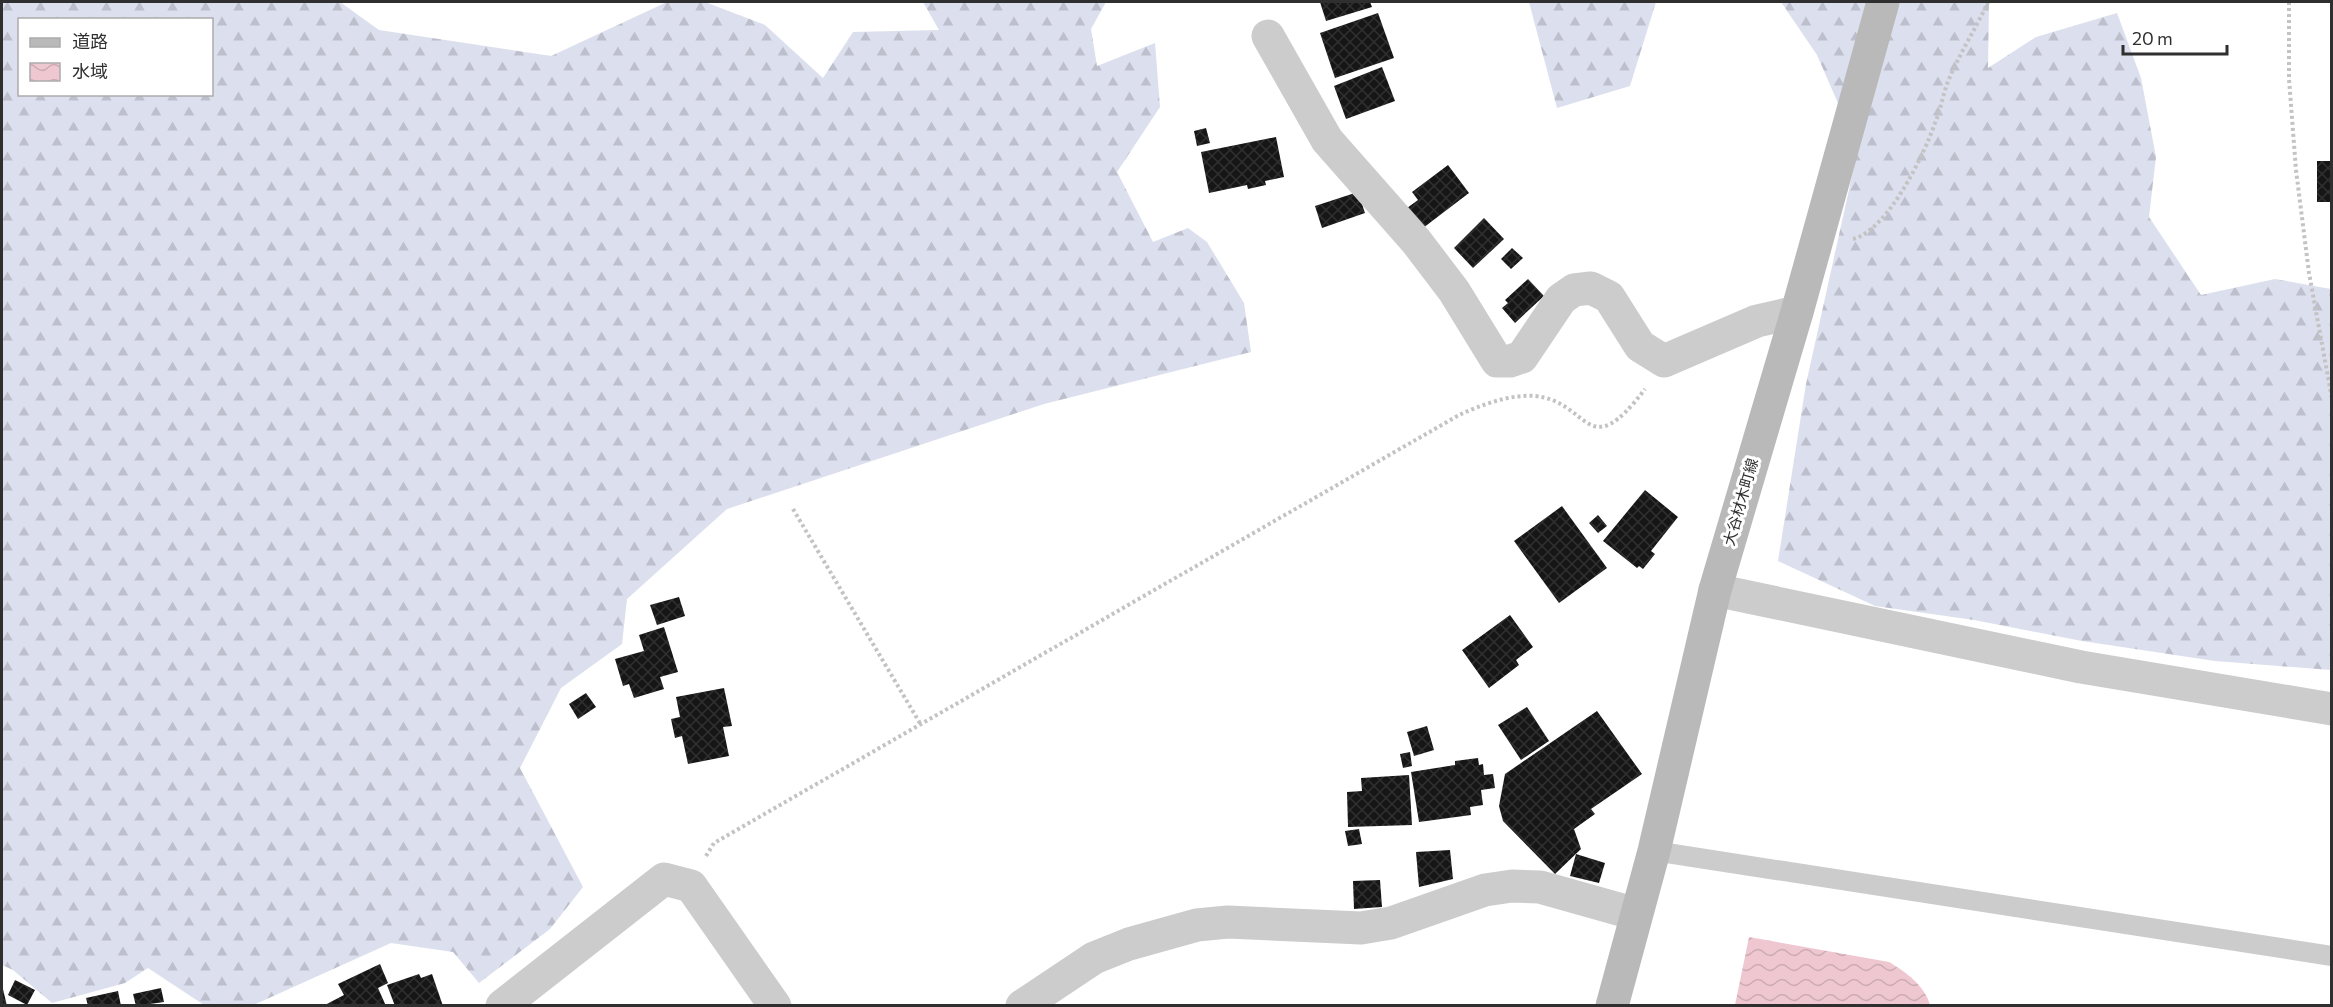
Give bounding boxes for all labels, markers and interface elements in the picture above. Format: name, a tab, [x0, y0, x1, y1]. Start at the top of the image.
legend	[18, 18, 213, 96]
scale bar	[2123, 18, 2226, 56]
text: 20 m	[2132, 27, 2173, 49]
text: 道路	[72, 30, 108, 52]
text: 水域	[72, 60, 108, 82]
street label: 大谷材木町線	[1719, 456, 1761, 547]

